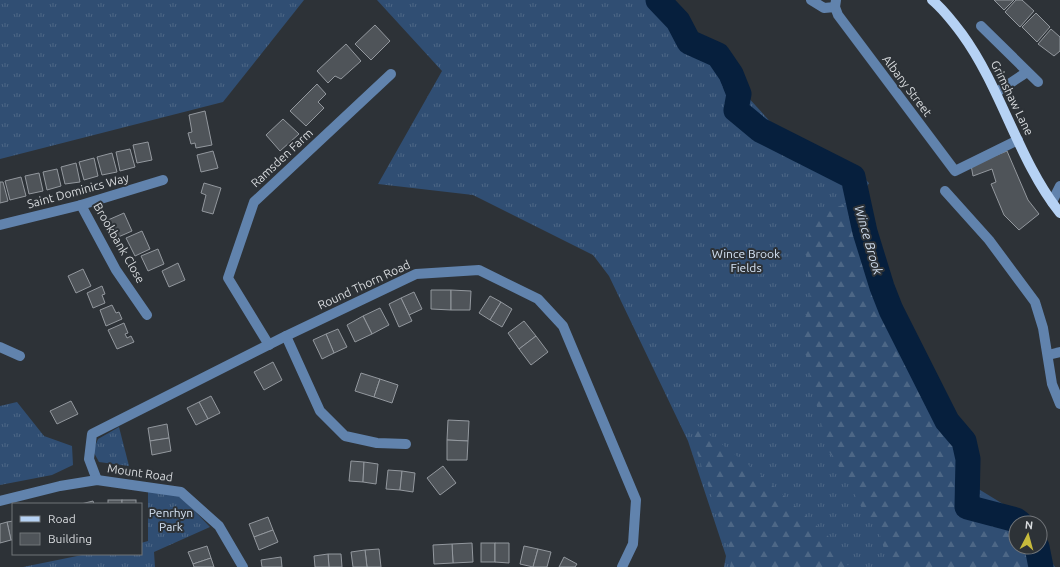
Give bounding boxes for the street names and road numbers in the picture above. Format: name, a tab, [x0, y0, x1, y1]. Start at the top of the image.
street label: Albany Street	[880, 53, 935, 119]
street label: Grimshaw Lane	[989, 58, 1036, 137]
street label: Ramsden Farm	[248, 126, 315, 189]
street label: Saint Dominics Way	[26, 171, 130, 210]
street label: Brookbank Close	[91, 200, 148, 285]
street label: Round Thorn Road	[316, 257, 412, 312]
street label: Mount Road	[106, 461, 174, 484]

